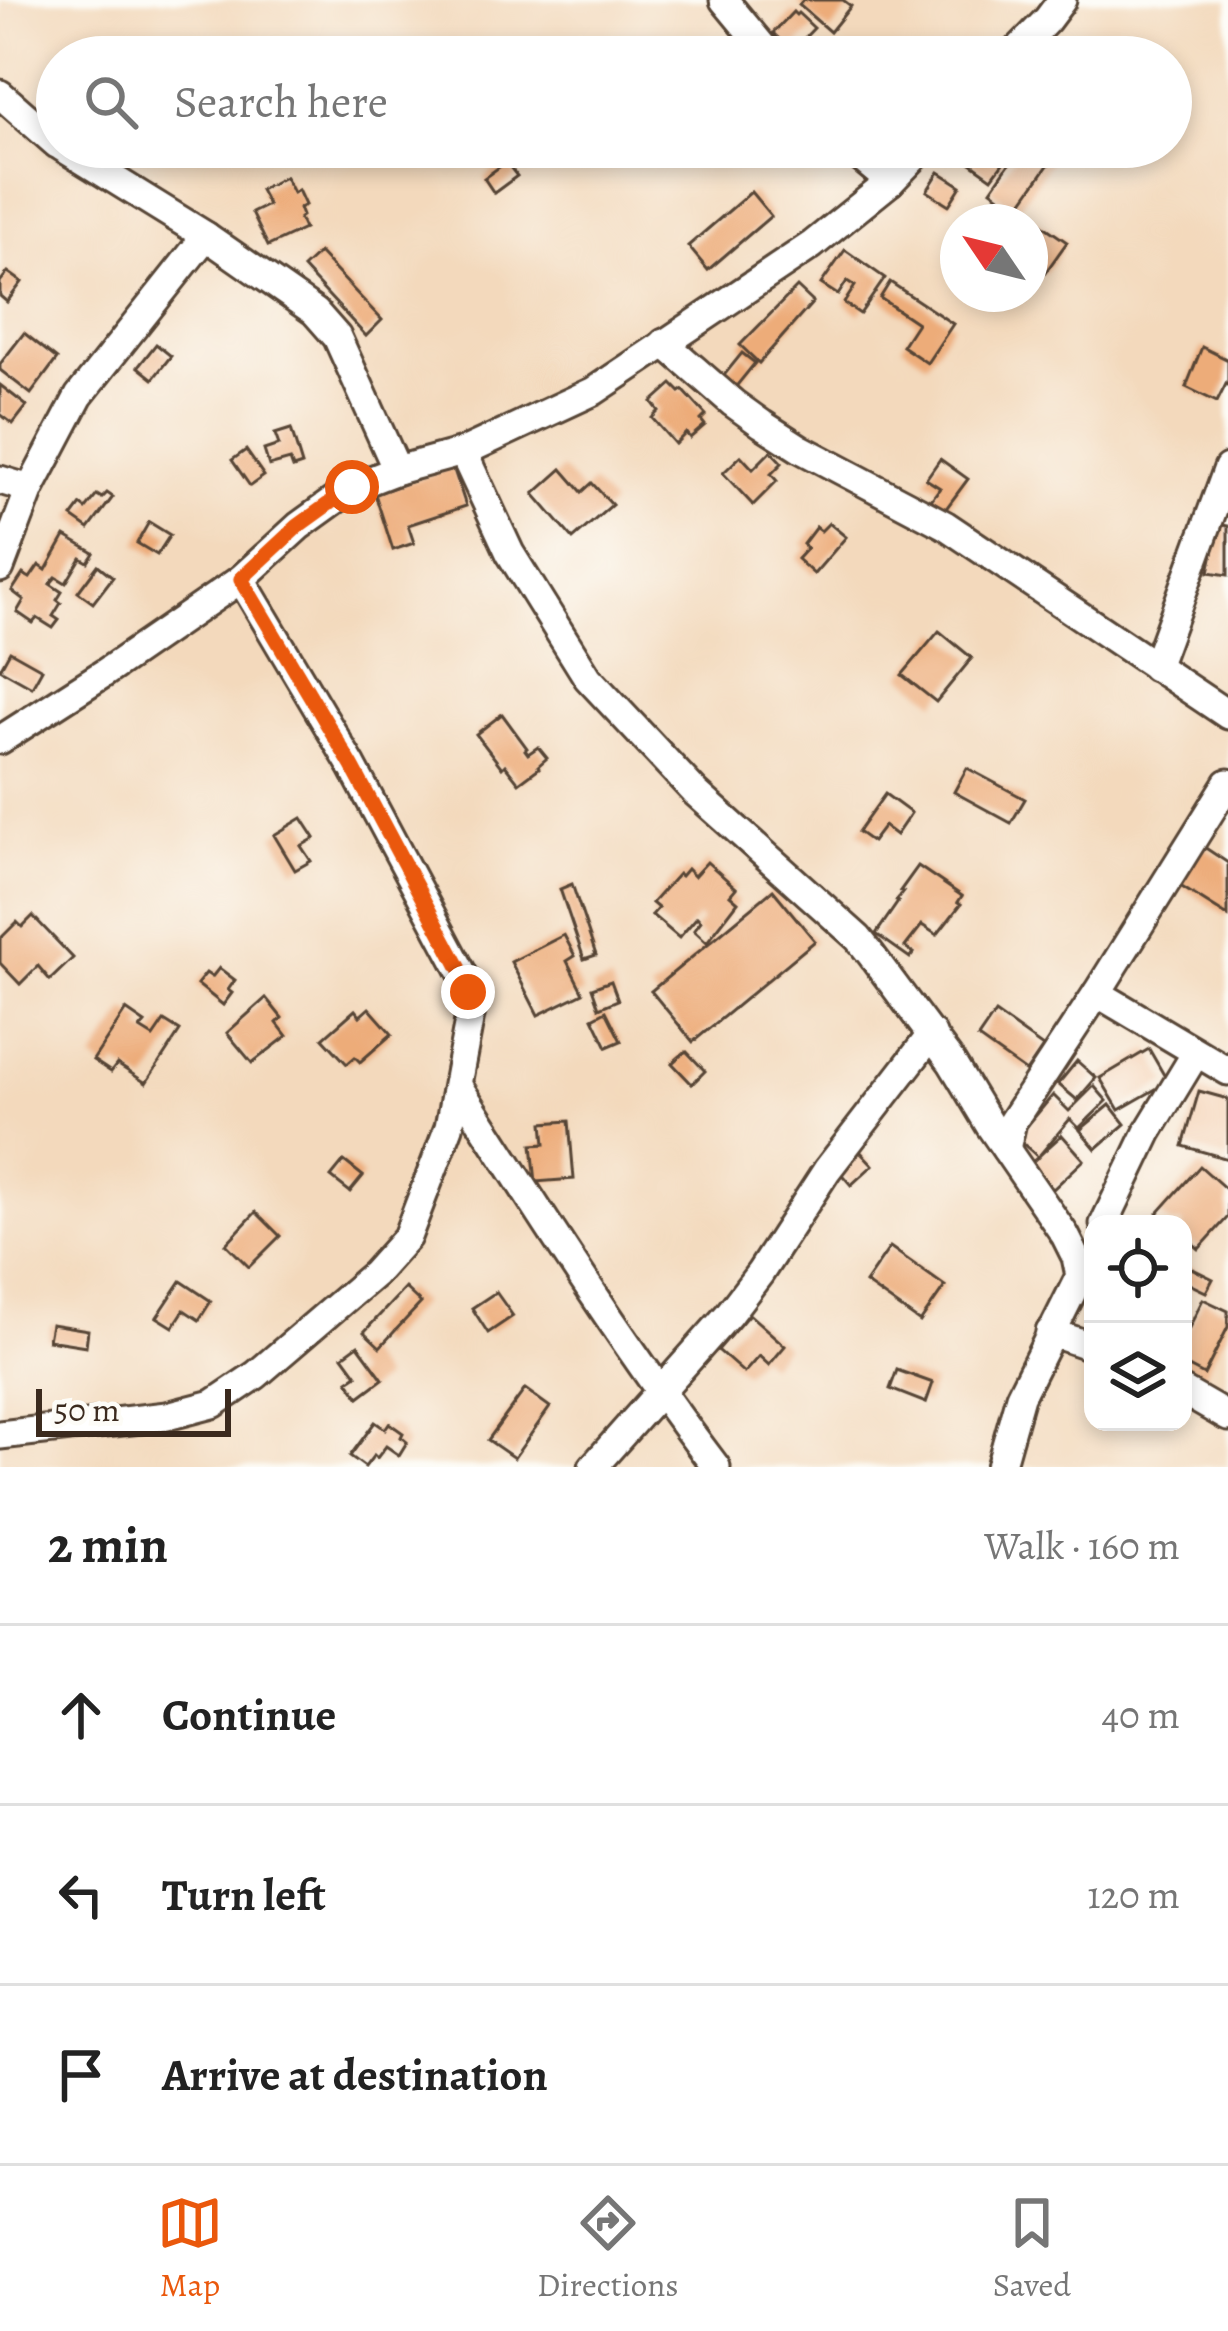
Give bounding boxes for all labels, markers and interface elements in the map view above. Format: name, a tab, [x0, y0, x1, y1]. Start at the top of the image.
search box	[36, 36, 1192, 168]
icon: search	[78, 69, 144, 135]
text: Search here	[174, 71, 388, 133]
north arrow	[940, 204, 1048, 312]
route start	[325, 460, 379, 514]
route end	[441, 965, 495, 1019]
map controls	[1084, 1215, 1192, 1431]
button: locate	[1084, 1215, 1192, 1323]
button: layers	[1084, 1323, 1192, 1431]
scale bar	[36, 1383, 231, 1436]
text: 50 m	[54, 1387, 120, 1432]
text: 2 min	[48, 1510, 168, 1580]
text: Walk · 160 m	[984, 1519, 1180, 1572]
icon: ahead	[48, 1682, 114, 1748]
text: Continue	[162, 1684, 336, 1746]
text: 40 m	[1101, 1688, 1180, 1741]
icon: left	[48, 1862, 114, 1928]
text: Turn left	[162, 1864, 326, 1926]
text: 120 m	[1087, 1868, 1180, 1921]
icon: arrive	[48, 2042, 114, 2108]
text: Arrive at destination	[162, 2044, 548, 2106]
tab: Map	[157, 2190, 223, 2307]
tab: Directions	[537, 2190, 679, 2307]
tab: Saved	[993, 2190, 1071, 2307]

